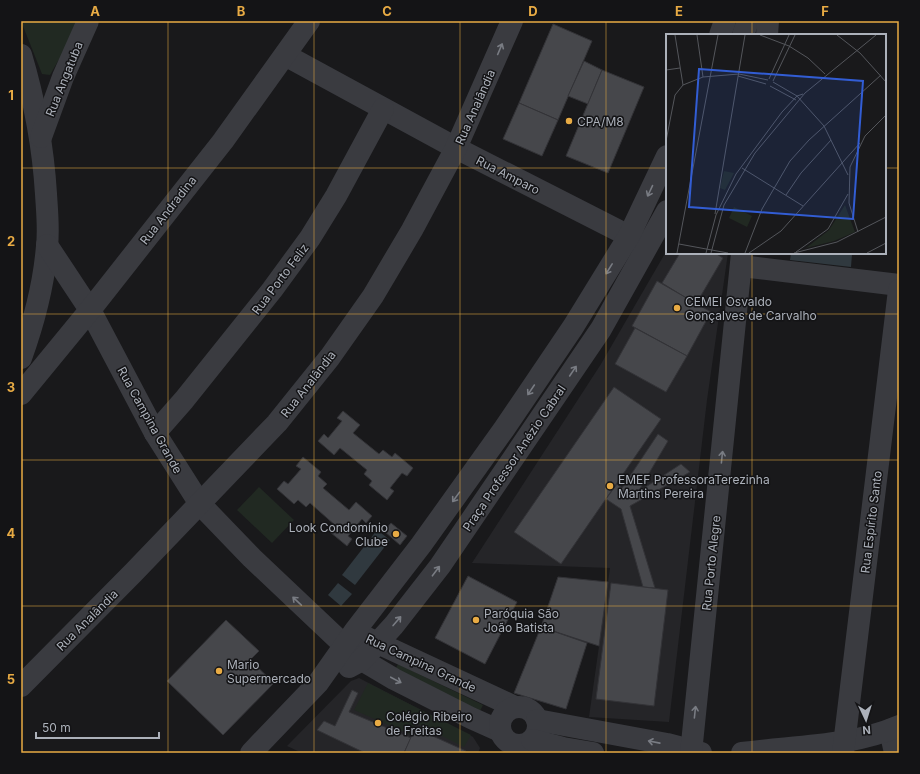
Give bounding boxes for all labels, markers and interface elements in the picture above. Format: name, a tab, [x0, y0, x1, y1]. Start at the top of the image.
text: A	[90, 3, 100, 19]
text: B	[237, 3, 246, 19]
text: C	[382, 3, 392, 19]
text: D	[528, 3, 538, 19]
text: E	[675, 3, 683, 19]
text: F	[821, 3, 829, 19]
inset map	[666, 34, 886, 254]
street label: Rua Angatuba	[42, 39, 86, 119]
one-way arrow	[497, 43, 504, 55]
street label: Rua Analândia	[452, 67, 498, 147]
text: 1	[8, 87, 14, 103]
place label: CPA/M8	[577, 114, 624, 129]
marker: CPA/M8	[564, 116, 574, 126]
street label: Rua Amparo	[474, 153, 542, 197]
street label: Rua Andradina	[137, 173, 199, 247]
one-way arrow	[646, 185, 653, 197]
text: 2	[7, 233, 15, 249]
street label: Rua Porto Feliz	[248, 241, 312, 317]
one-way arrow	[604, 263, 612, 275]
place label: CEMEI Osvaldo Gonçalves de Carvalho	[685, 294, 817, 323]
marker: CEMEI Osvaldo Gonçalves de Carvalho	[672, 303, 682, 313]
street label: Rua Analândia	[277, 348, 339, 420]
street label: Rua Campina Grande	[114, 364, 186, 476]
one-way arrow	[569, 365, 577, 377]
text: 3	[7, 379, 15, 395]
street label: Praça Professor Anézio Cabral	[459, 382, 569, 534]
one-way arrow	[526, 384, 534, 396]
one-way arrow	[718, 451, 725, 464]
street label: Rua Espírito Santo	[857, 470, 885, 574]
place label: EMEF ProfessoraTerezinha Martins Pereira	[618, 472, 770, 501]
marker: EMEF ProfessoraTerezinha Martins Pereira	[605, 481, 615, 491]
one-way arrow	[452, 491, 460, 502]
street label: Rua Porto Alegre	[699, 515, 723, 611]
place label: Look Condomínio Clube	[289, 520, 388, 549]
text: 4	[7, 525, 16, 541]
marker: Look Condomínio Clube	[391, 529, 401, 539]
one-way arrow	[432, 566, 441, 577]
street label: Rua Analândia	[53, 586, 121, 654]
one-way arrow	[292, 596, 302, 605]
place label: Paróquia São João Batista	[484, 606, 559, 635]
marker: Paróquia São João Batista	[471, 615, 481, 625]
one-way arrow	[393, 616, 402, 626]
street label: Rua Campina Grande	[363, 631, 479, 695]
place label: Mario Supermercado	[227, 657, 311, 686]
marker: Mario Supermercado	[214, 666, 224, 676]
text: 5	[7, 671, 15, 687]
one-way arrow	[390, 676, 402, 684]
north arrow	[846, 700, 886, 740]
one-way arrow	[692, 706, 699, 719]
place label: Colégio Ribeiro de Freitas	[386, 709, 472, 738]
scale bar	[36, 714, 159, 740]
marker: Colégio Ribeiro de Freitas	[373, 718, 383, 728]
text: 50 m	[42, 720, 71, 735]
text: N	[862, 723, 871, 737]
one-way arrow	[647, 737, 660, 745]

